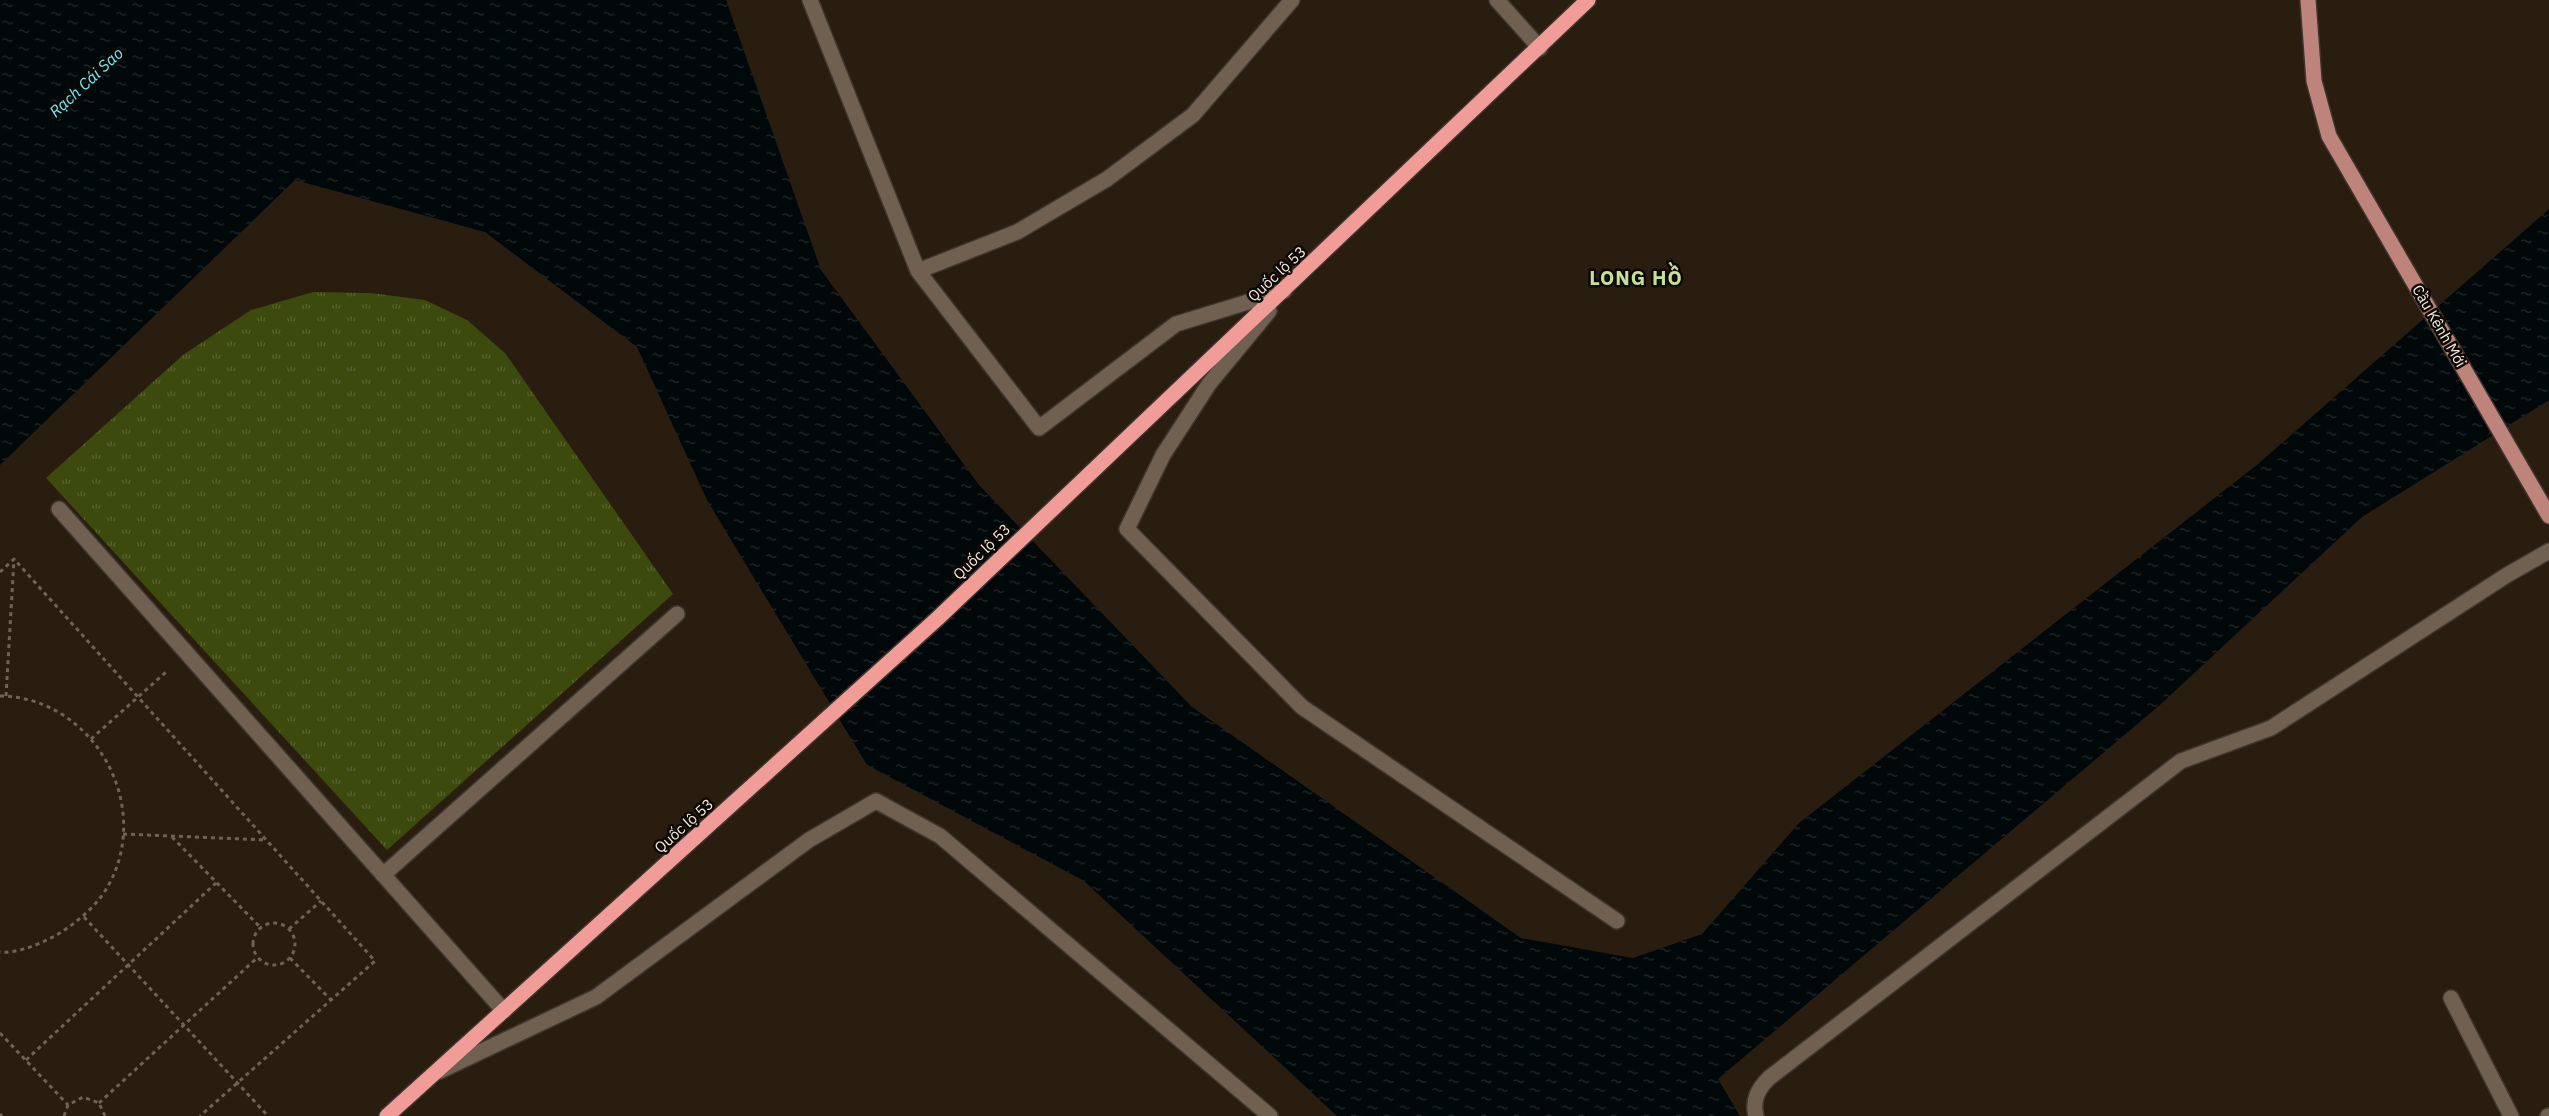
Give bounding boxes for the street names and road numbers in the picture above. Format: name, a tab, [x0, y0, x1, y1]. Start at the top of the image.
street label: Quốc lộ 53	[1244, 242, 1310, 305]
street label: Cầu Kênh Mới	[2408, 281, 2471, 370]
street label: Quốc lộ 53	[949, 520, 1014, 584]
street label: Quốc lộ 53	[650, 794, 717, 857]

